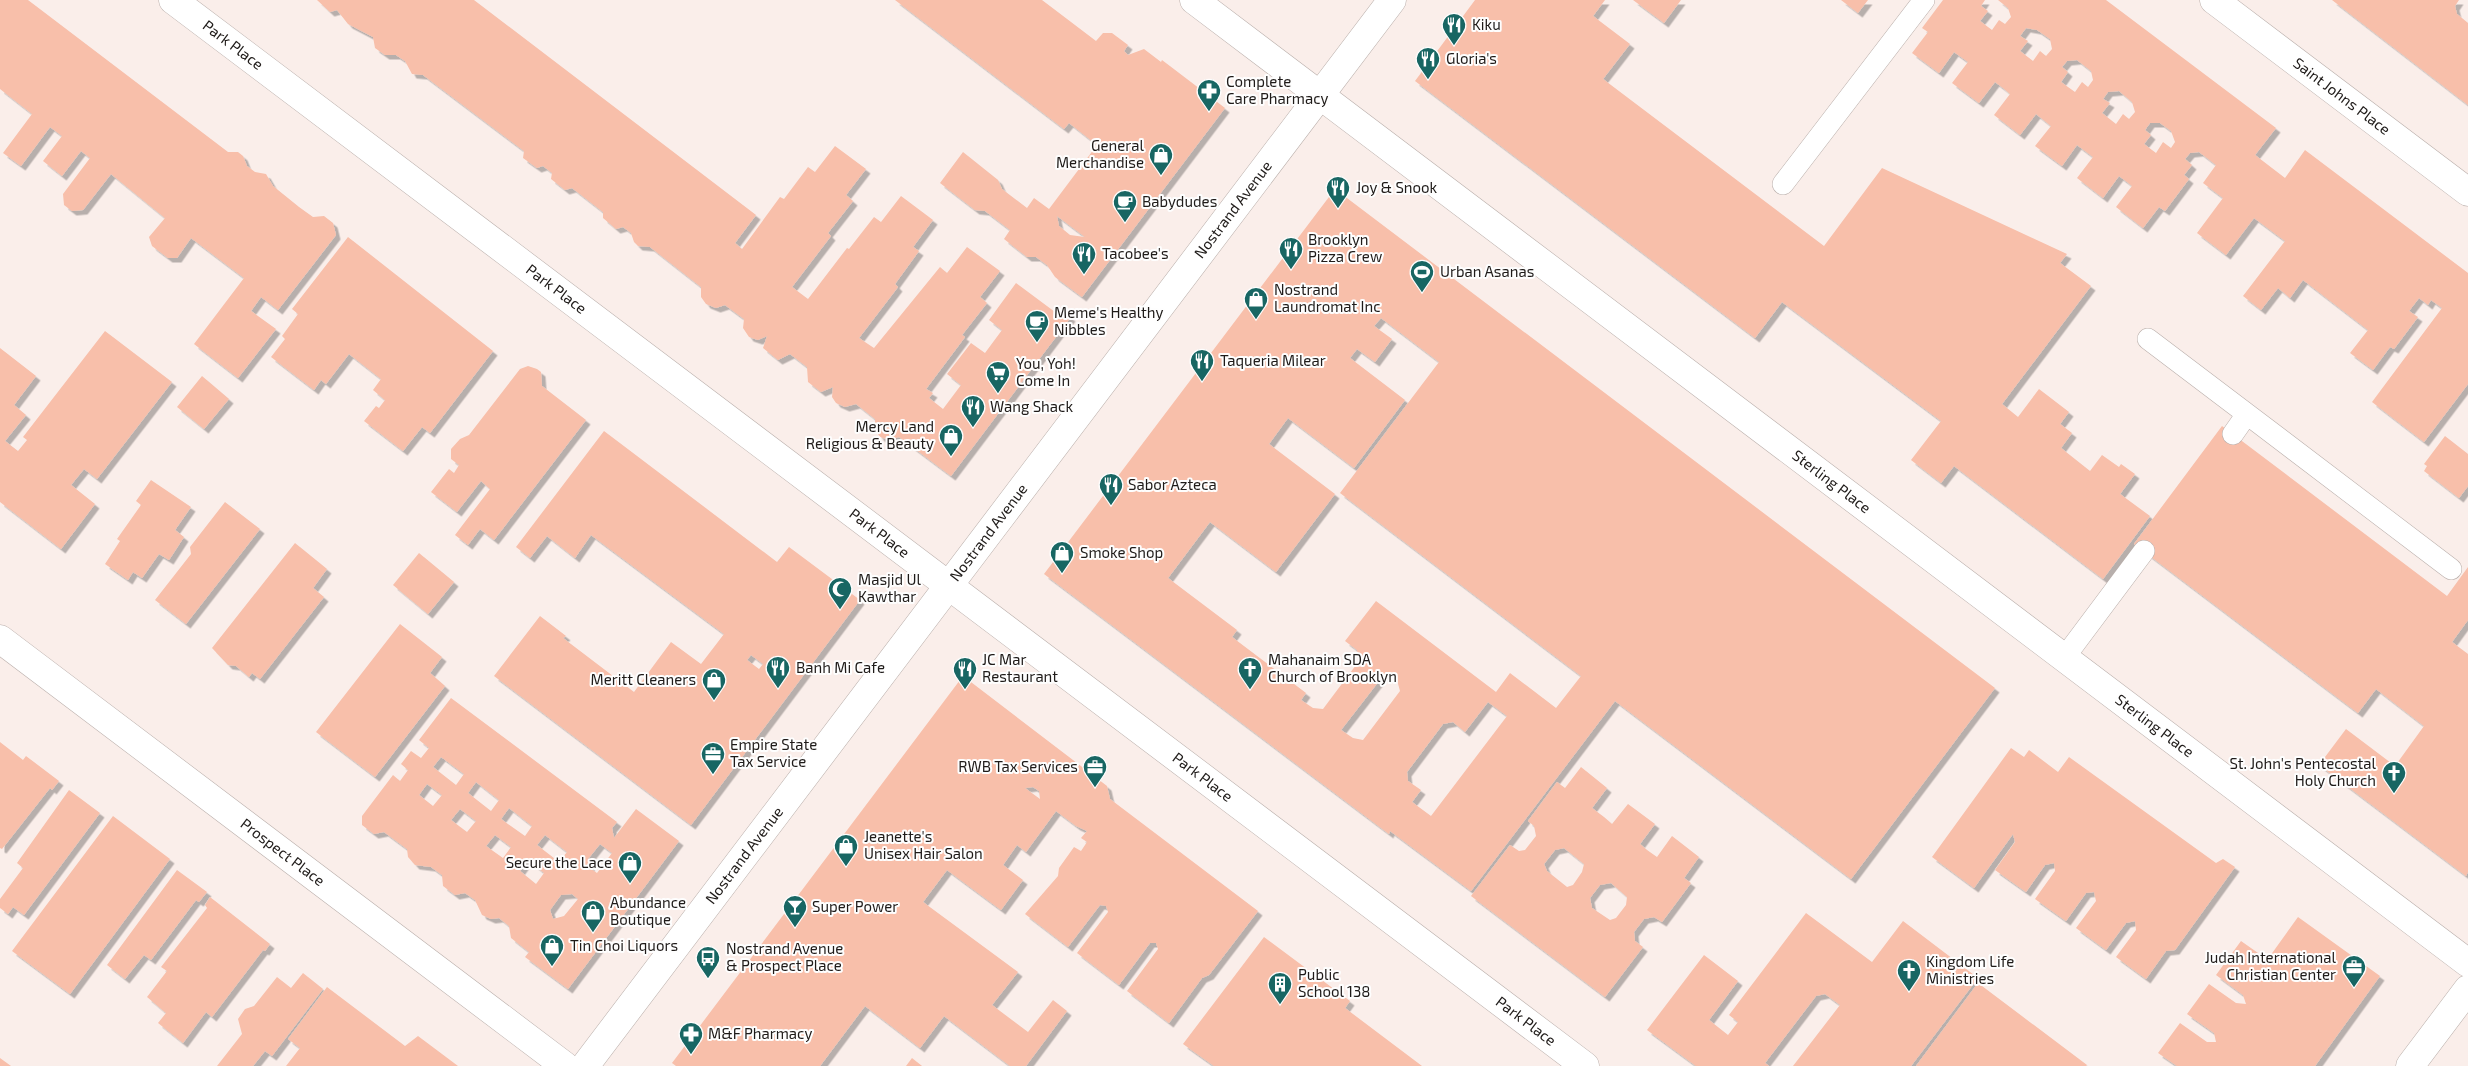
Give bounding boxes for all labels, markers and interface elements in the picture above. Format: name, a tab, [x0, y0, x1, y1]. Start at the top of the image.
restaurant icon: Kiku	[1441, 12, 1467, 46]
place label: Kiku	[1472, 15, 1501, 33]
street label: Park Place	[200, 16, 267, 73]
restaurant icon: Gloria's	[1415, 46, 1441, 80]
place label: Gloria's	[1446, 49, 1497, 67]
street label: Saint Johns Place	[2290, 53, 2394, 138]
place label: Complete Care Pharmacy	[1226, 72, 1329, 107]
pharmacy icon: Complete Care Pharmacy	[1196, 78, 1222, 112]
place label: General Merchandise	[1056, 136, 1145, 171]
shop icon: General Merchandise	[1148, 142, 1174, 176]
street label: Nostrand Avenue	[1190, 157, 1275, 261]
restaurant icon: Joy & Snook	[1325, 175, 1351, 209]
place label: Joy & Snook	[1356, 178, 1438, 196]
cafe icon: Babydudes	[1112, 189, 1138, 223]
place label: Babydudes	[1142, 192, 1217, 210]
place label: Brooklyn Pizza Crew	[1308, 230, 1382, 265]
restaurant icon: Brooklyn Pizza Crew	[1278, 236, 1304, 270]
restaurant icon: Tacobee's	[1071, 241, 1097, 275]
place label: Tacobee's	[1102, 244, 1169, 262]
sports icon: Urban Asanas	[1409, 259, 1435, 293]
street label: Park Place	[523, 260, 590, 317]
place label: Urban Asanas	[1440, 262, 1534, 280]
place label: Nostrand Laundromat Inc	[1274, 280, 1381, 315]
shop icon: Nostrand Laundromat Inc	[1243, 286, 1269, 320]
place label: Meme's Healthy Nibbles	[1054, 303, 1163, 338]
cafe icon: Meme's Healthy Nibbles	[1024, 309, 1050, 343]
restaurant icon: Taqueria Milear	[1189, 348, 1215, 382]
place label: Taqueria Milear	[1220, 351, 1326, 369]
place label: You, Yoh! Come In	[1016, 354, 1076, 389]
supermarket icon: You, Yoh! Come In	[985, 360, 1011, 394]
restaurant icon: Wang Shack	[960, 394, 986, 428]
place label: Wang Shack	[990, 397, 1073, 415]
place label: Mercy Land Religious & Beauty	[806, 417, 934, 452]
shop icon: Mercy Land Religious & Beauty	[938, 423, 964, 457]
street label: Sterling Place	[1789, 446, 1875, 516]
restaurant icon: Sabor Azteca	[1098, 472, 1124, 506]
place label: Sabor Azteca	[1128, 475, 1217, 493]
street label: Nostrand Avenue	[945, 480, 1031, 584]
street label: Park Place	[846, 504, 914, 561]
shop icon: Smoke Shop	[1049, 540, 1075, 574]
place label: Smoke Shop	[1080, 543, 1163, 561]
place label: Masjid Ul Kawthar	[858, 570, 921, 605]
mosque icon: Masjid Ul Kawthar	[827, 576, 853, 610]
place label: JC Mar Restaurant	[982, 650, 1058, 685]
place label: Mahanaim SDA Church of Brooklyn	[1268, 650, 1397, 685]
restaurant icon: Banh Mi Cafe	[765, 655, 791, 689]
restaurant icon: JC Mar Restaurant	[952, 656, 978, 690]
church icon: Mahanaim SDA Church of Brooklyn	[1237, 656, 1263, 690]
place label: Banh Mi Cafe	[796, 658, 885, 676]
shop icon: Meritt Cleaners	[701, 667, 727, 701]
place label: Meritt Cleaners	[591, 670, 696, 688]
street label: Sterling Place	[2112, 690, 2198, 761]
place label: Empire State Tax Service	[730, 735, 817, 770]
office icon: Empire State Tax Service	[700, 741, 726, 775]
street label: Park Place	[1169, 748, 1237, 805]
office icon: RWB Tax Services	[1082, 754, 1108, 788]
place label: St. John's Pentecostal Holy Church	[2229, 754, 2377, 789]
place label: RWB Tax Services	[958, 757, 1078, 775]
church icon: St. John's Pentecostal Holy Church	[2381, 760, 2407, 794]
street label: Nostrand Avenue	[701, 803, 786, 907]
street label: Prospect Place	[237, 814, 329, 889]
place label: Jeanette's Unisex Hair Salon	[864, 827, 983, 862]
shop icon: Jeanette's Unisex Hair Salon	[833, 833, 859, 867]
shop icon: Secure the Lace	[617, 850, 643, 884]
place label: Secure the Lace	[506, 853, 612, 871]
place label: Abundance Boutique	[610, 893, 686, 928]
bar icon: Super Power	[782, 894, 808, 928]
place label: Super Power	[812, 897, 898, 915]
shop icon: Abundance Boutique	[580, 899, 606, 933]
shop icon: Tin Choi Liquors	[539, 933, 565, 967]
place label: Tin Choi Liquors	[570, 936, 678, 954]
place label: Nostrand Avenue & Prospect Place	[726, 939, 843, 974]
bus stop icon: Nostrand Avenue & Prospect Place	[695, 945, 721, 979]
place label: Judah International Christian Center	[2205, 948, 2337, 983]
place label: Kingdom Life Ministries	[1926, 952, 2014, 987]
office icon: Judah International Christian Center	[2341, 954, 2367, 988]
church icon: Kingdom Life Ministries	[1896, 958, 1922, 992]
place label: Public School 138	[1298, 965, 1370, 1000]
building icon: Public School 138	[1267, 971, 1293, 1005]
street label: Park Place	[1493, 992, 1560, 1049]
pharmacy icon: M&F Pharmacy	[678, 1021, 704, 1055]
place label: M&F Pharmacy	[708, 1024, 812, 1042]

